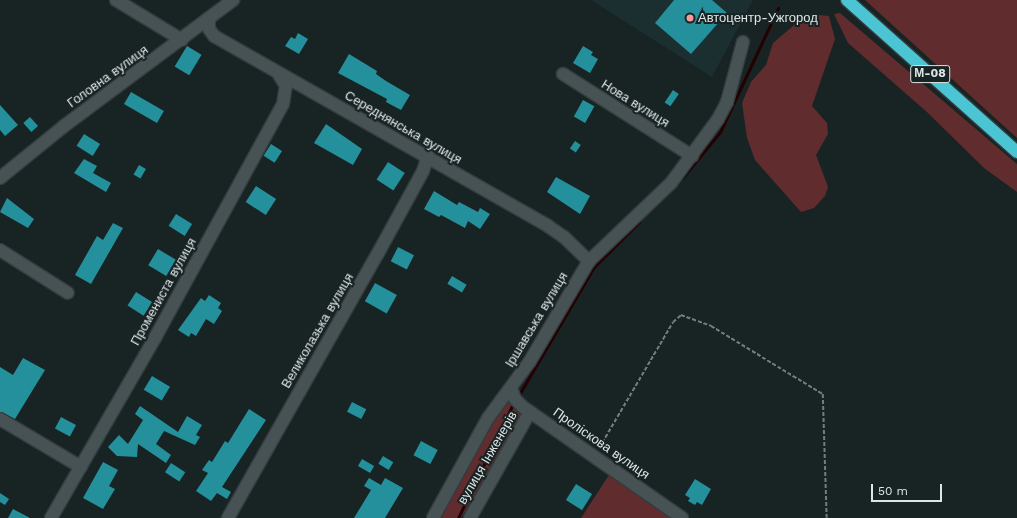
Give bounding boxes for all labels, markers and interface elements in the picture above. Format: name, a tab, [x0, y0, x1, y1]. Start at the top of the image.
place label: Автоцентр-Ужгород	[698, 10, 818, 26]
marker: Автоцентр-Ужгород	[685, 13, 695, 23]
street label: Головна вулиця	[65, 42, 151, 112]
road number: М-08	[910, 64, 950, 84]
street label: Нова вулиця	[598, 77, 672, 131]
street label: Середнянська вулиця	[342, 88, 464, 168]
street label: Промениста вулиця	[128, 236, 200, 348]
street label: Іршавська вулиця	[502, 270, 572, 370]
street label: Великолазька вулиця	[279, 271, 357, 391]
street label: Проліскова вулиця	[550, 405, 652, 483]
street label: вулиця Інженерів	[455, 409, 521, 507]
scale bar	[873, 476, 944, 502]
text: 50 m	[878, 484, 908, 498]

